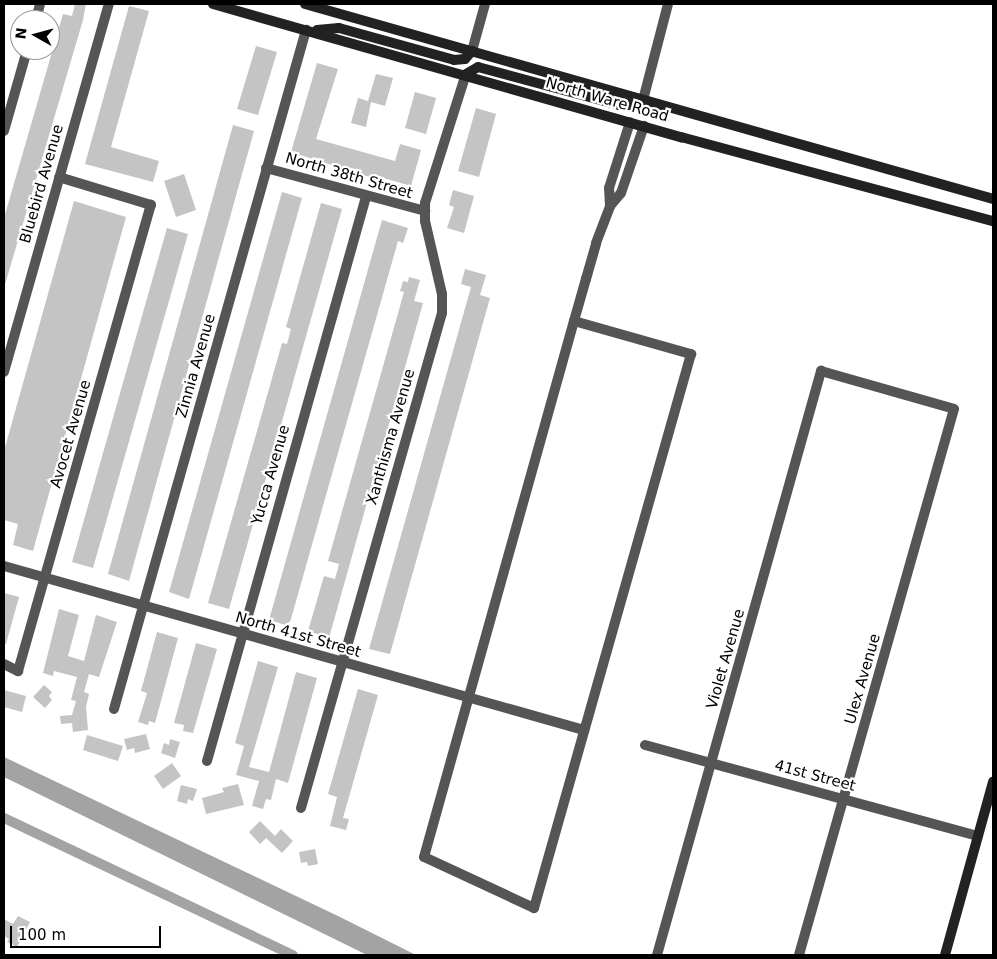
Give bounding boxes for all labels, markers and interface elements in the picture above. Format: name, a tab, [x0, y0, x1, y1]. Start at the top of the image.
north arrow	[10, 10, 60, 60]
text: N	[12, 27, 30, 40]
street label: North Ware Road	[543, 74, 671, 126]
street label: Bluebird Avenue	[16, 122, 68, 246]
street label: North 38th Street	[283, 149, 415, 203]
street label: Zinnia Avenue	[173, 312, 219, 420]
street label: Xanthisma Avenue	[363, 367, 419, 507]
street label: Avocet Avenue	[47, 378, 95, 490]
street label: Yucca Avenue	[248, 423, 294, 527]
street label: Violet Avenue	[703, 607, 749, 711]
street label: North 41st Street	[233, 608, 363, 662]
street label: Ulex Avenue	[841, 632, 885, 726]
street label: 41st Street	[773, 757, 857, 795]
scale bar	[12, 916, 164, 948]
text: 100 m	[18, 926, 66, 944]

